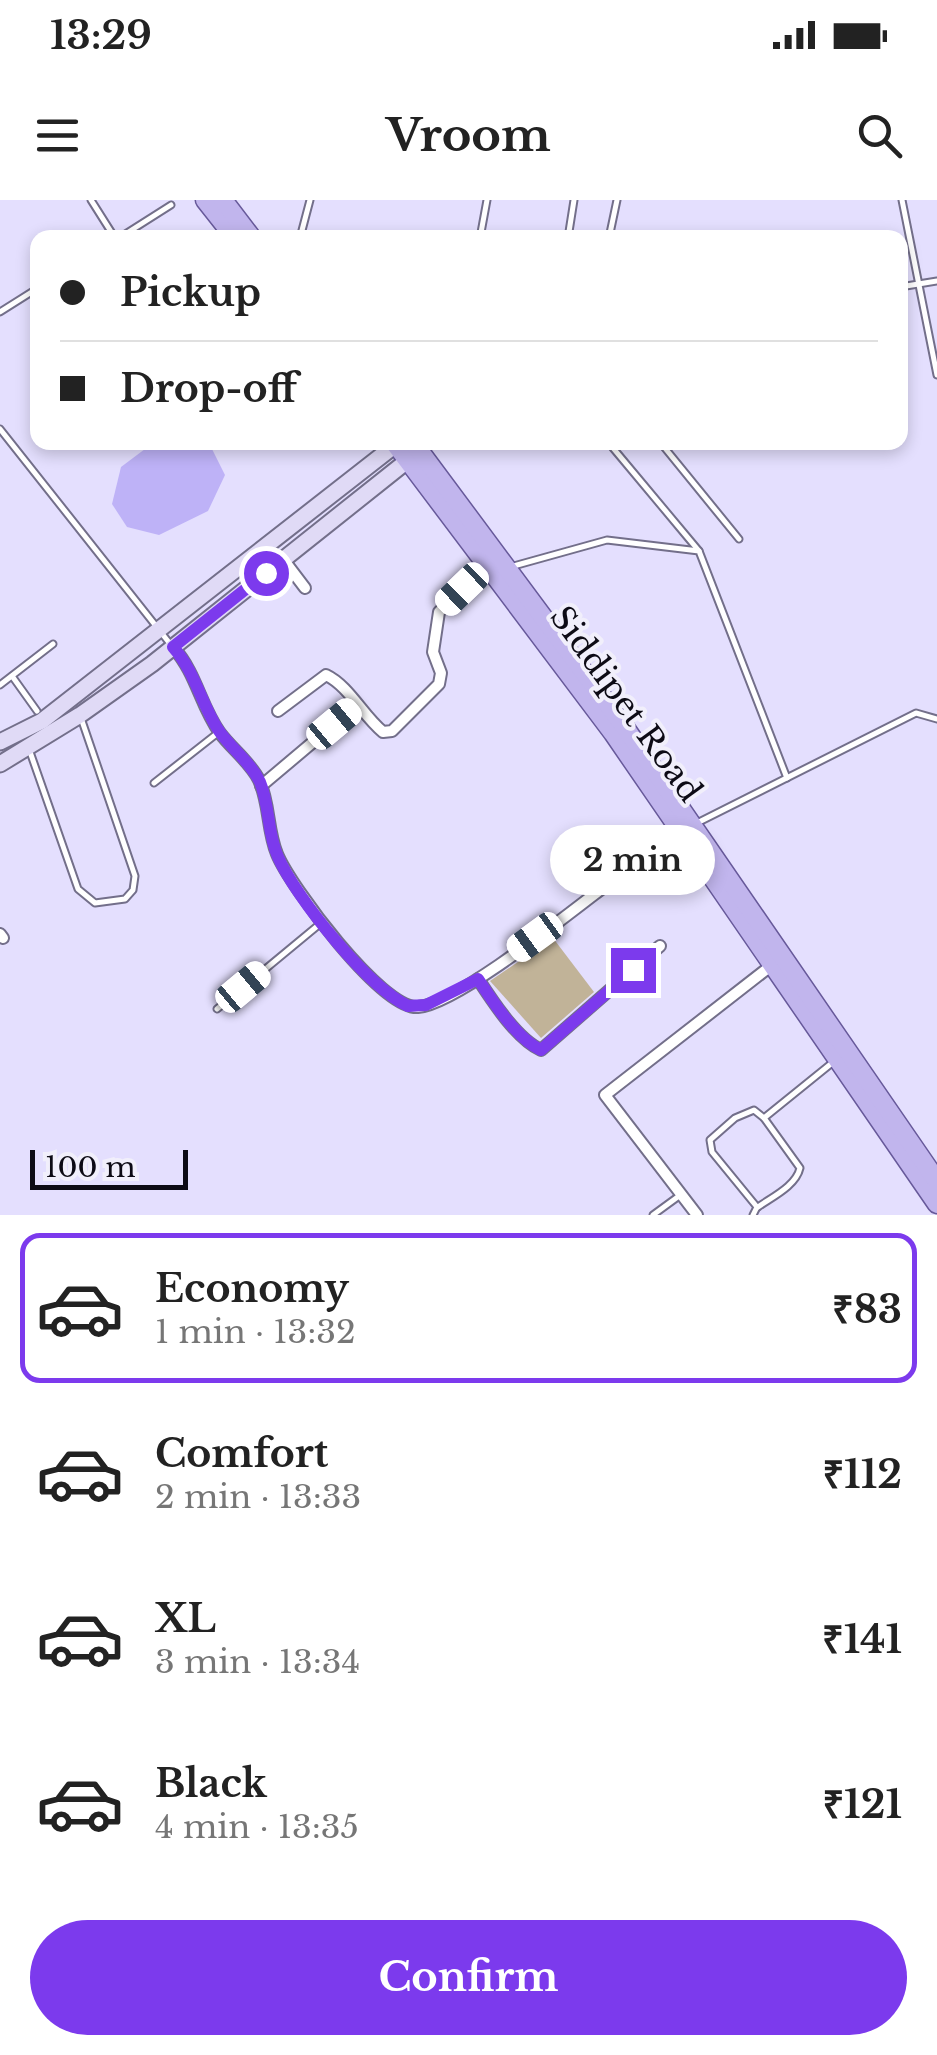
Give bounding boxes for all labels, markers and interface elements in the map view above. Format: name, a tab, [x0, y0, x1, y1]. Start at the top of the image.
text: 13:29	[50, 12, 152, 59]
text: Vroom	[386, 107, 551, 163]
icon: menu	[30, 108, 85, 163]
icon: search	[852, 108, 907, 163]
text: Pickup	[120, 269, 261, 316]
text: Drop-off	[120, 365, 297, 412]
route start	[244, 551, 289, 596]
car	[430, 557, 494, 621]
street label: Siddipet Road	[542, 598, 710, 810]
car	[301, 693, 367, 755]
callout: 2 min	[550, 825, 716, 895]
text: 2 min	[583, 840, 682, 880]
car	[502, 907, 568, 967]
route end	[611, 948, 656, 993]
car	[210, 956, 276, 1018]
scale bar	[30, 1145, 188, 1190]
text: 100 m	[45, 1150, 136, 1185]
icon: car	[35, 1263, 125, 1353]
text: Economy	[155, 1265, 349, 1312]
text: ₹83	[832, 1286, 902, 1333]
text: 1 min · 13:32	[155, 1312, 356, 1352]
icon: car	[35, 1428, 125, 1518]
text: Comfort	[155, 1430, 328, 1477]
text: ₹112	[822, 1451, 902, 1498]
text: 2 min · 13:33	[155, 1477, 361, 1517]
icon: car	[35, 1593, 125, 1683]
text: XL	[155, 1595, 216, 1642]
text: ₹141	[822, 1616, 902, 1663]
text: 3 min · 13:34	[155, 1642, 360, 1682]
icon: car	[35, 1758, 125, 1848]
text: Black	[155, 1760, 267, 1807]
text: ₹121	[822, 1781, 902, 1828]
text: 4 min · 13:35	[155, 1807, 359, 1847]
button: Confirm	[30, 1920, 907, 2035]

